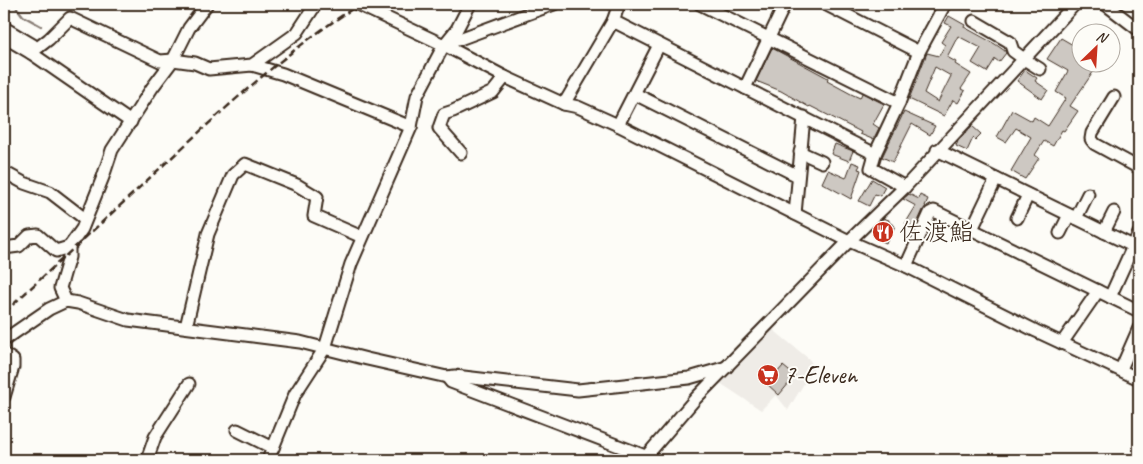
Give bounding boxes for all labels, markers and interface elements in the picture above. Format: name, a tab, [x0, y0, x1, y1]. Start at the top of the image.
north arrow	[1070, 22, 1120, 72]
text: N	[1094, 27, 1111, 47]
place label: 佐渡鮨	[899, 216, 974, 248]
restaurant icon: 佐渡鮨	[871, 220, 895, 244]
place label: 7-Eleven	[784, 359, 858, 391]
supermarket icon: 7-Eleven	[756, 363, 780, 387]

